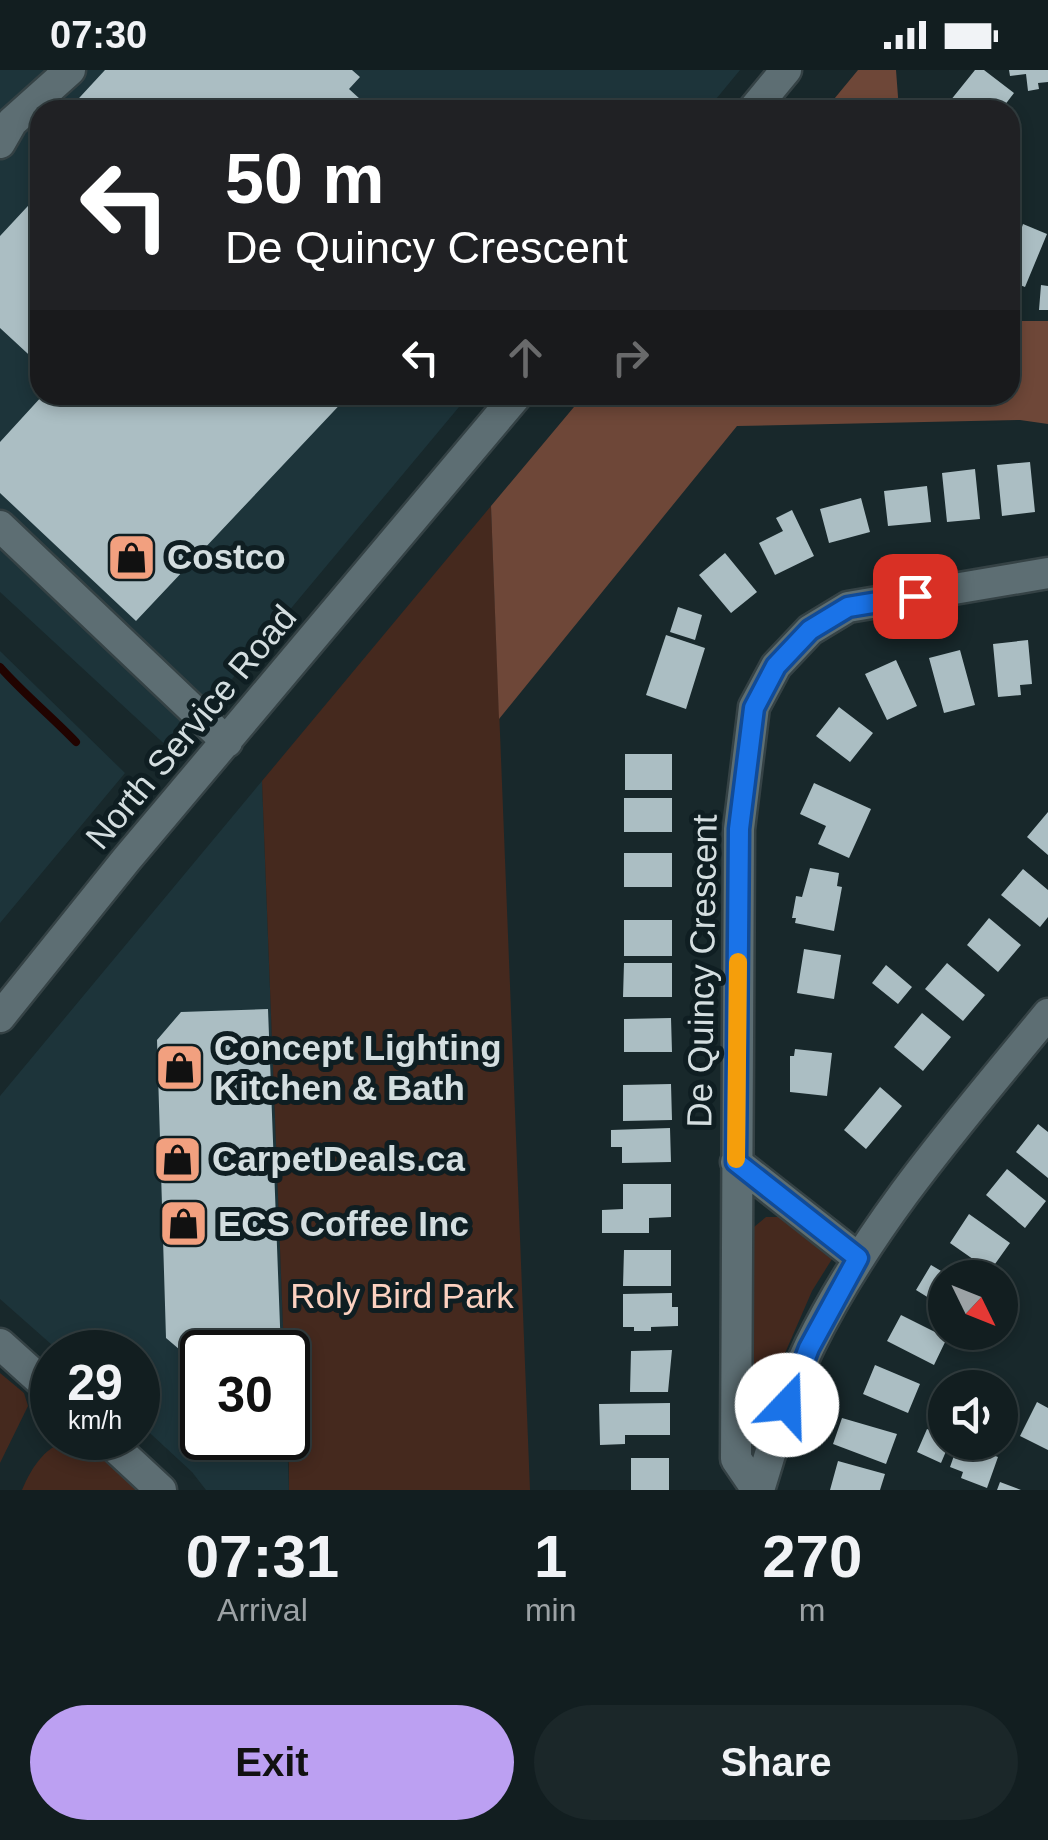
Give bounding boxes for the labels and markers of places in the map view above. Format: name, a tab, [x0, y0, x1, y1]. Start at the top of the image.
shop icon: Costco	[106, 531, 158, 583]
place label: Costco	[167, 537, 286, 576]
pin	[873, 554, 958, 639]
place label: Concept Lighting Kitchen & Bath	[214, 1028, 502, 1107]
shop icon: Concept Lighting Kitchen & Bath	[153, 1042, 205, 1094]
shop icon: CarpetDeals.ca	[151, 1133, 203, 1185]
place label: CarpetDeals.ca	[212, 1139, 465, 1178]
shop icon: ECS Coffee Inc	[157, 1198, 209, 1250]
place label: ECS Coffee Inc	[218, 1204, 469, 1243]

